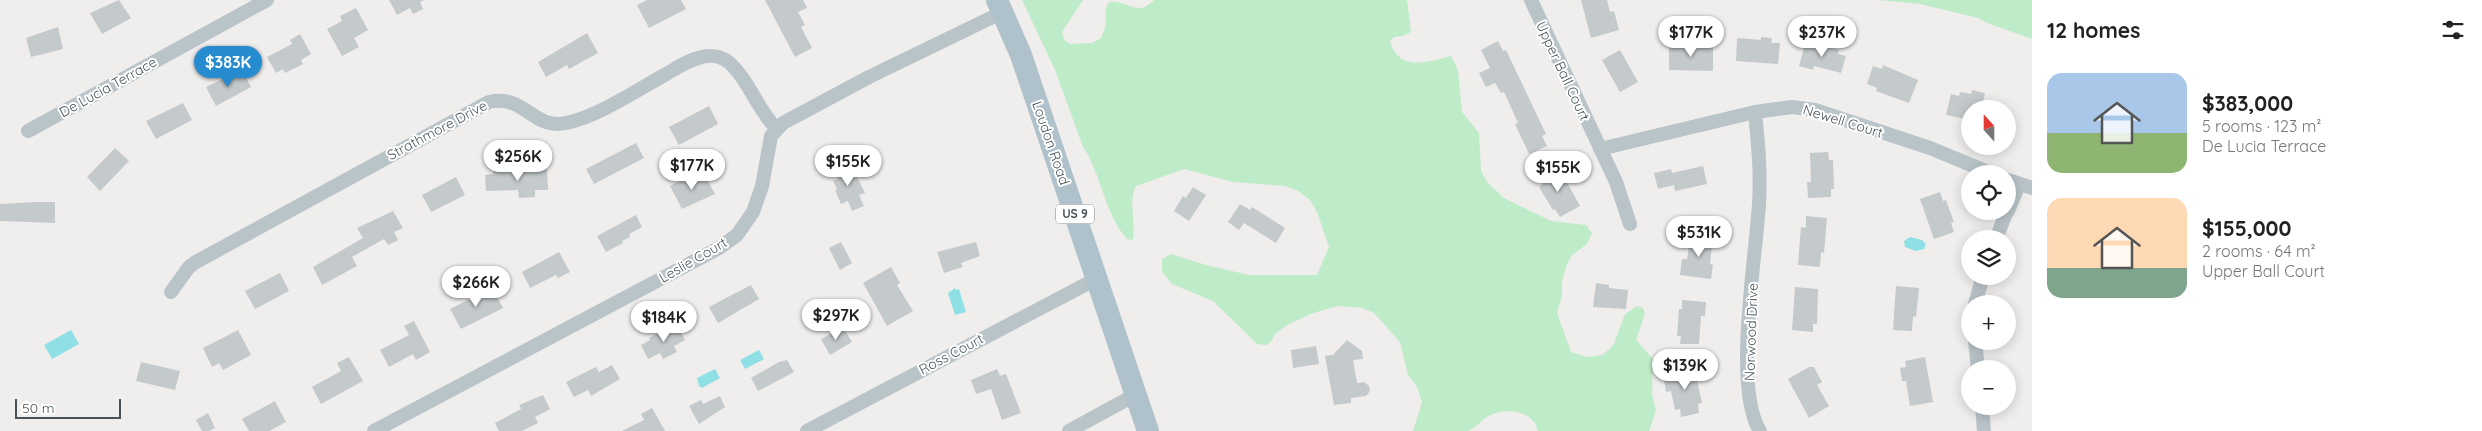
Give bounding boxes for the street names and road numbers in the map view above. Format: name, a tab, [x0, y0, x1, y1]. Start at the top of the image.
street label: Upper Ball Court	[1532, 18, 1594, 124]
street label: De Lucia Terrace	[56, 53, 160, 121]
street label: Strathmore Drive	[384, 96, 490, 164]
street label: Loudon Road	[1028, 99, 1074, 187]
street label: Newell Court	[1801, 100, 1885, 142]
road number: US 9	[1056, 204, 1094, 223]
street label: Leslie Court	[656, 233, 730, 287]
street label: Norwood Drive	[1740, 283, 1762, 381]
street label: Ross Court	[916, 329, 987, 378]

